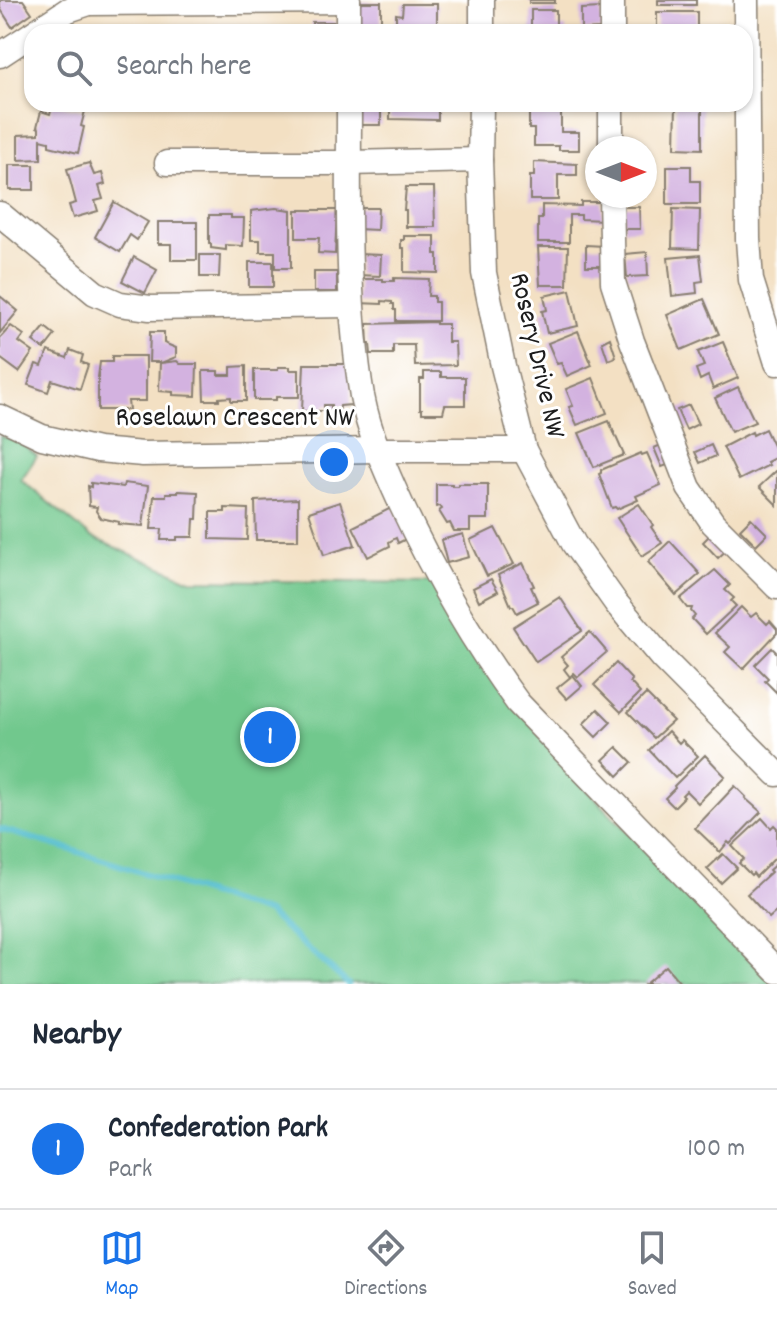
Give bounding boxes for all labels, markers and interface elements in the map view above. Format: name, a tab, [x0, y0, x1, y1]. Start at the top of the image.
search box	[24, 24, 753, 112]
icon: search	[52, 46, 96, 90]
text: Search here	[116, 47, 252, 90]
north arrow	[585, 136, 657, 208]
street label: Rosery Drive NW	[497, 269, 574, 444]
street label: Roselawn Crescent NW	[116, 400, 355, 440]
your location	[314, 442, 354, 482]
pin: 1	[244, 707, 296, 767]
text: Nearby	[32, 1012, 121, 1061]
text: Confederation Park	[108, 1109, 328, 1152]
text: 1	[55, 1131, 61, 1168]
text: 100 m	[687, 1131, 745, 1168]
text: Park	[108, 1152, 152, 1189]
tab: Map	[100, 1226, 144, 1305]
tab: Directions	[344, 1226, 428, 1305]
tab: Saved	[628, 1226, 677, 1305]

